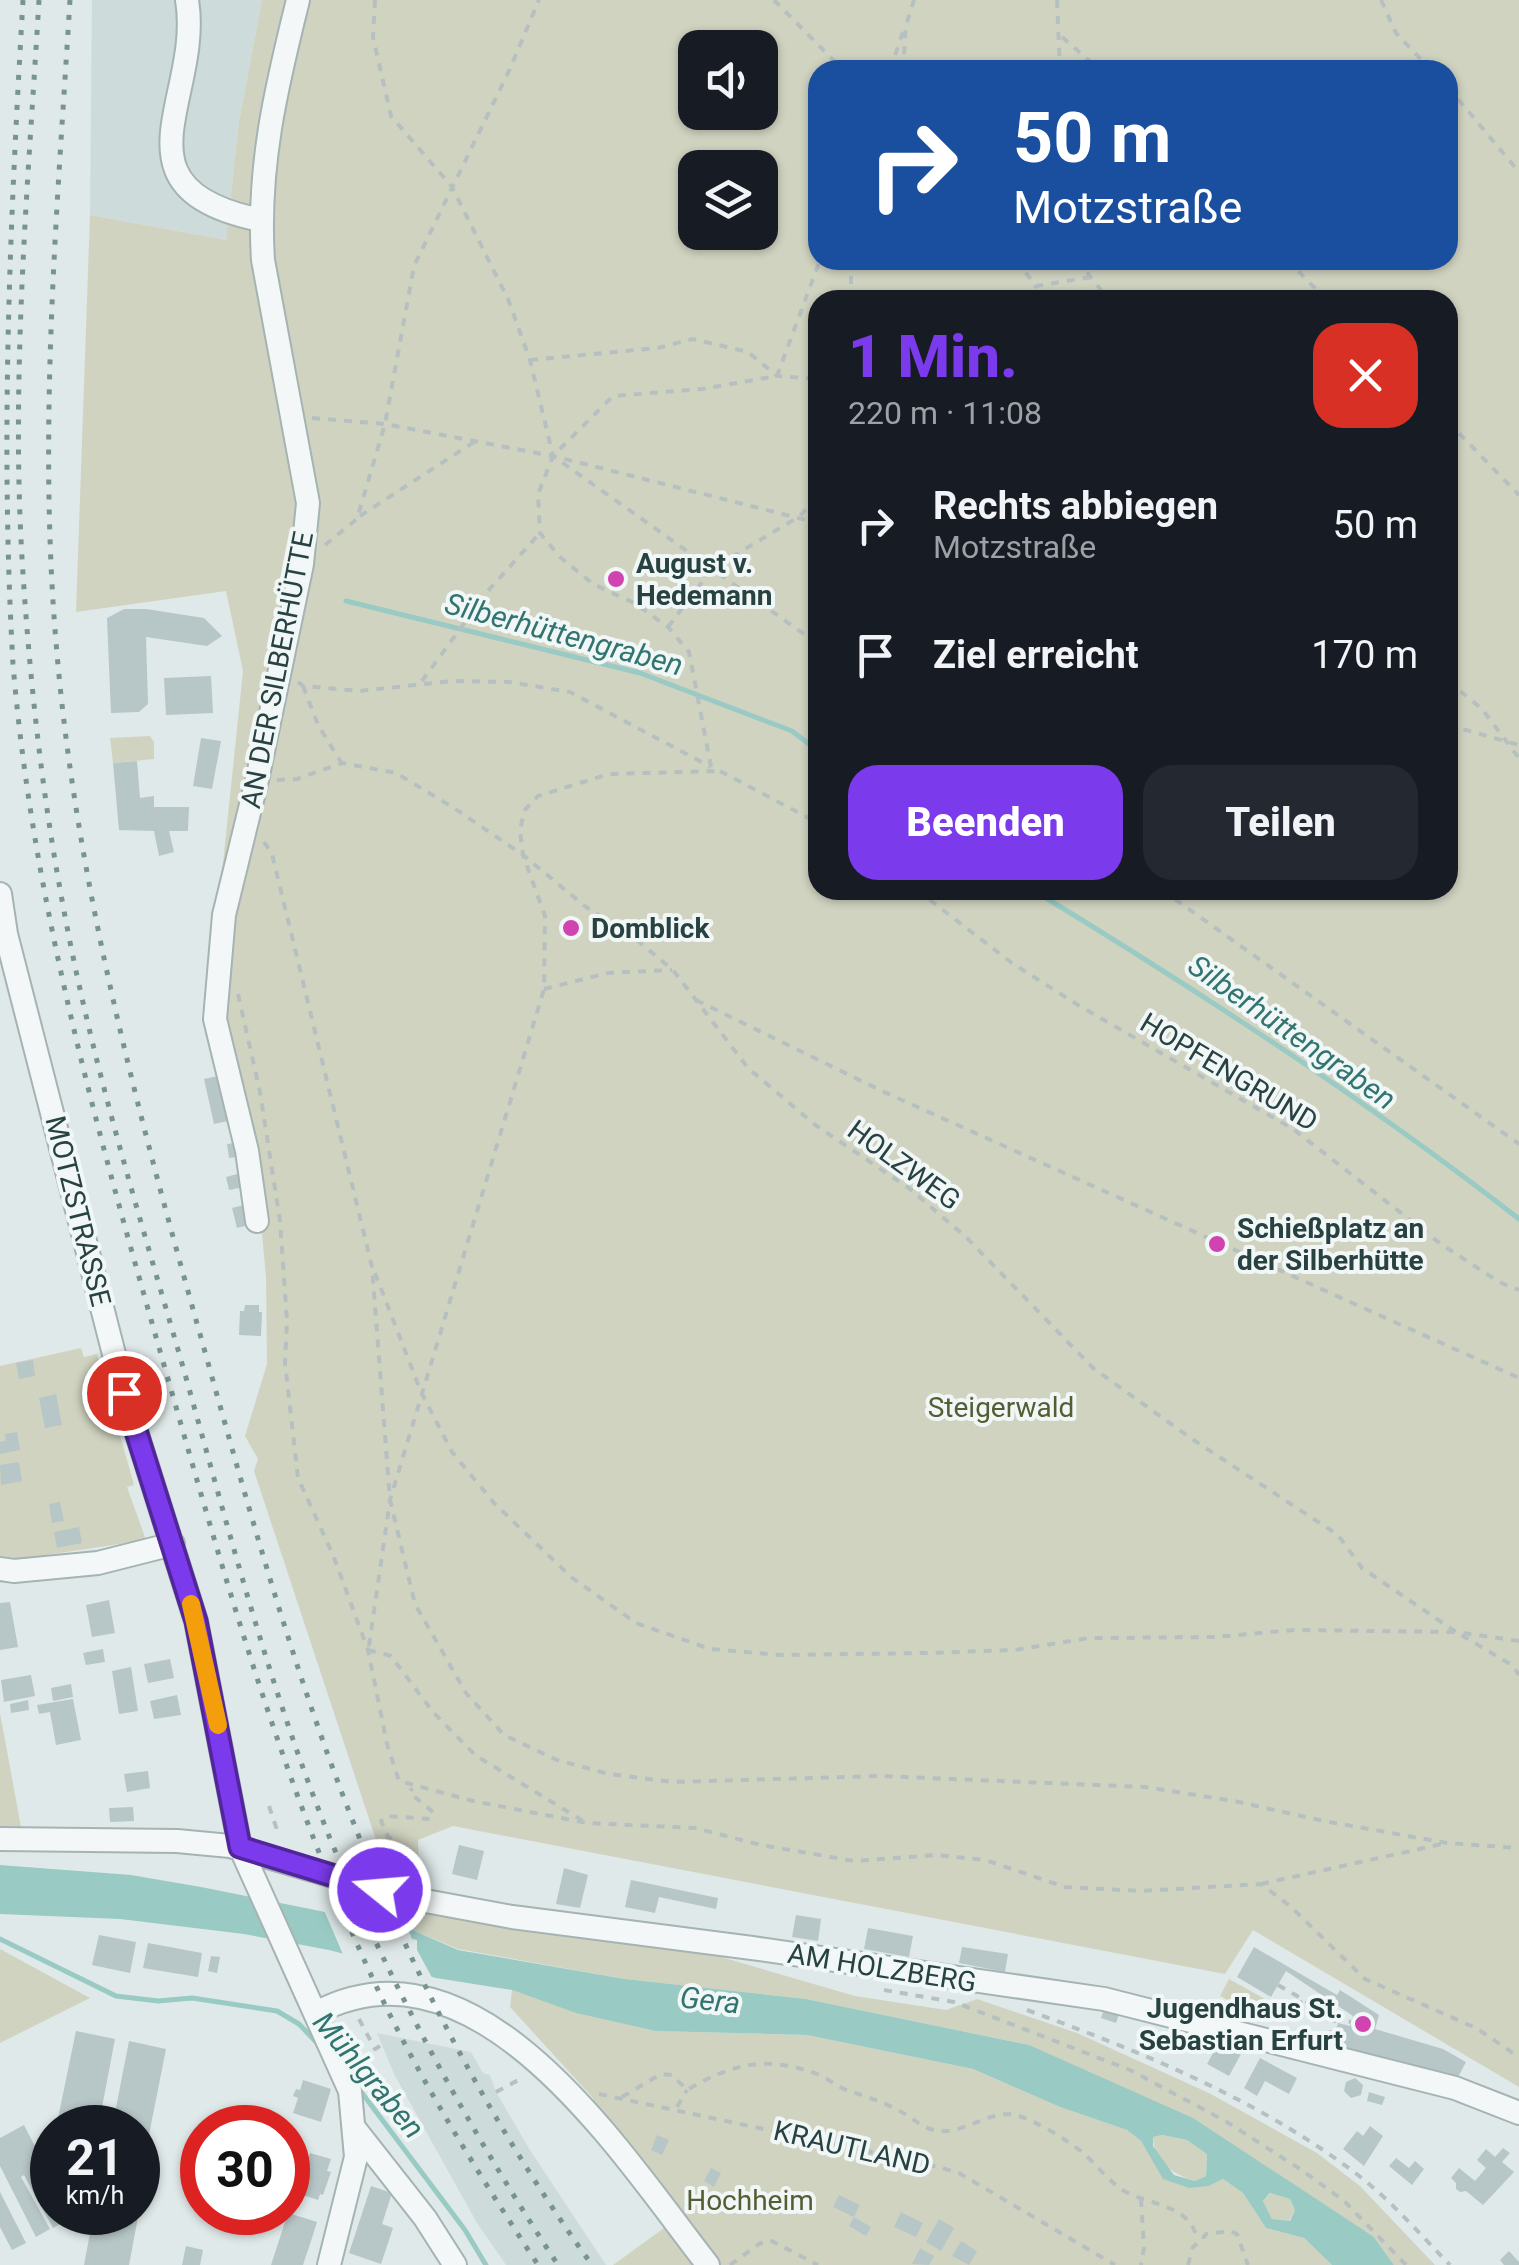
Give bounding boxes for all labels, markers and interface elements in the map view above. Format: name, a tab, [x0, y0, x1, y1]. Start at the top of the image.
map controls	[678, 30, 778, 250]
button: sound	[678, 30, 778, 130]
text: 50 m	[1013, 97, 1171, 179]
icon: right	[848, 100, 978, 230]
button: layers	[678, 150, 778, 250]
text: Motzstraße	[1013, 181, 1242, 234]
text: 1 Min.	[848, 321, 1018, 392]
button: close	[1313, 323, 1418, 428]
text: 220 m · 11:08	[848, 394, 1042, 432]
text: Rechts abbiegen	[933, 484, 1218, 528]
icon: right	[848, 498, 903, 553]
text: 50 m	[1333, 503, 1418, 547]
text: Motzstraße	[933, 528, 1096, 566]
street label: AN DER SILBERHÜTTE	[234, 529, 320, 811]
place label: August v. Hedemann	[636, 547, 772, 612]
marker: August v. Hedemann	[605, 568, 627, 590]
water label: Silberhüttengraben	[441, 585, 687, 683]
icon: arrive	[848, 628, 903, 683]
text: Ziel erreicht	[933, 633, 1139, 677]
text: 170 m	[1311, 633, 1418, 677]
button: Beenden	[848, 765, 1123, 880]
button: Teilen	[1143, 765, 1418, 880]
place label: Domblick	[591, 912, 710, 945]
marker: Domblick	[560, 917, 582, 939]
water label: Silberhüttengraben	[1182, 947, 1402, 1117]
street label: HOPFENGRUND	[1134, 1006, 1324, 1138]
street label: MOTZSTRASSE	[38, 1112, 118, 1310]
street label: HOLZWEG	[841, 1113, 967, 1217]
place label: Schießplatz an der Silberhütte	[1237, 1212, 1424, 1277]
marker: Schießplatz an der Silberhütte	[1206, 1233, 1228, 1255]
pin	[82, 1351, 167, 1436]
icon: arrive	[97, 1366, 152, 1421]
park label: Steigerwald	[928, 1391, 1074, 1424]
position arrow	[328, 1838, 432, 1942]
street label: AM HOLZBERG	[785, 1937, 979, 1999]
water label: Gera	[678, 1979, 742, 2021]
place label: Jugendhaus St. Sebastian Erfurt	[1139, 1992, 1343, 2057]
water label: Mühlgraben	[306, 2005, 432, 2145]
marker: Jugendhaus St. Sebastian Erfurt	[1352, 2013, 1374, 2035]
speed limit sign: 30	[180, 2105, 310, 2235]
street label: KRAUTLAND	[770, 2114, 934, 2182]
text: 21	[66, 2129, 124, 2187]
text: km/h	[66, 2181, 124, 2210]
park label: Hochheim	[686, 2184, 814, 2217]

